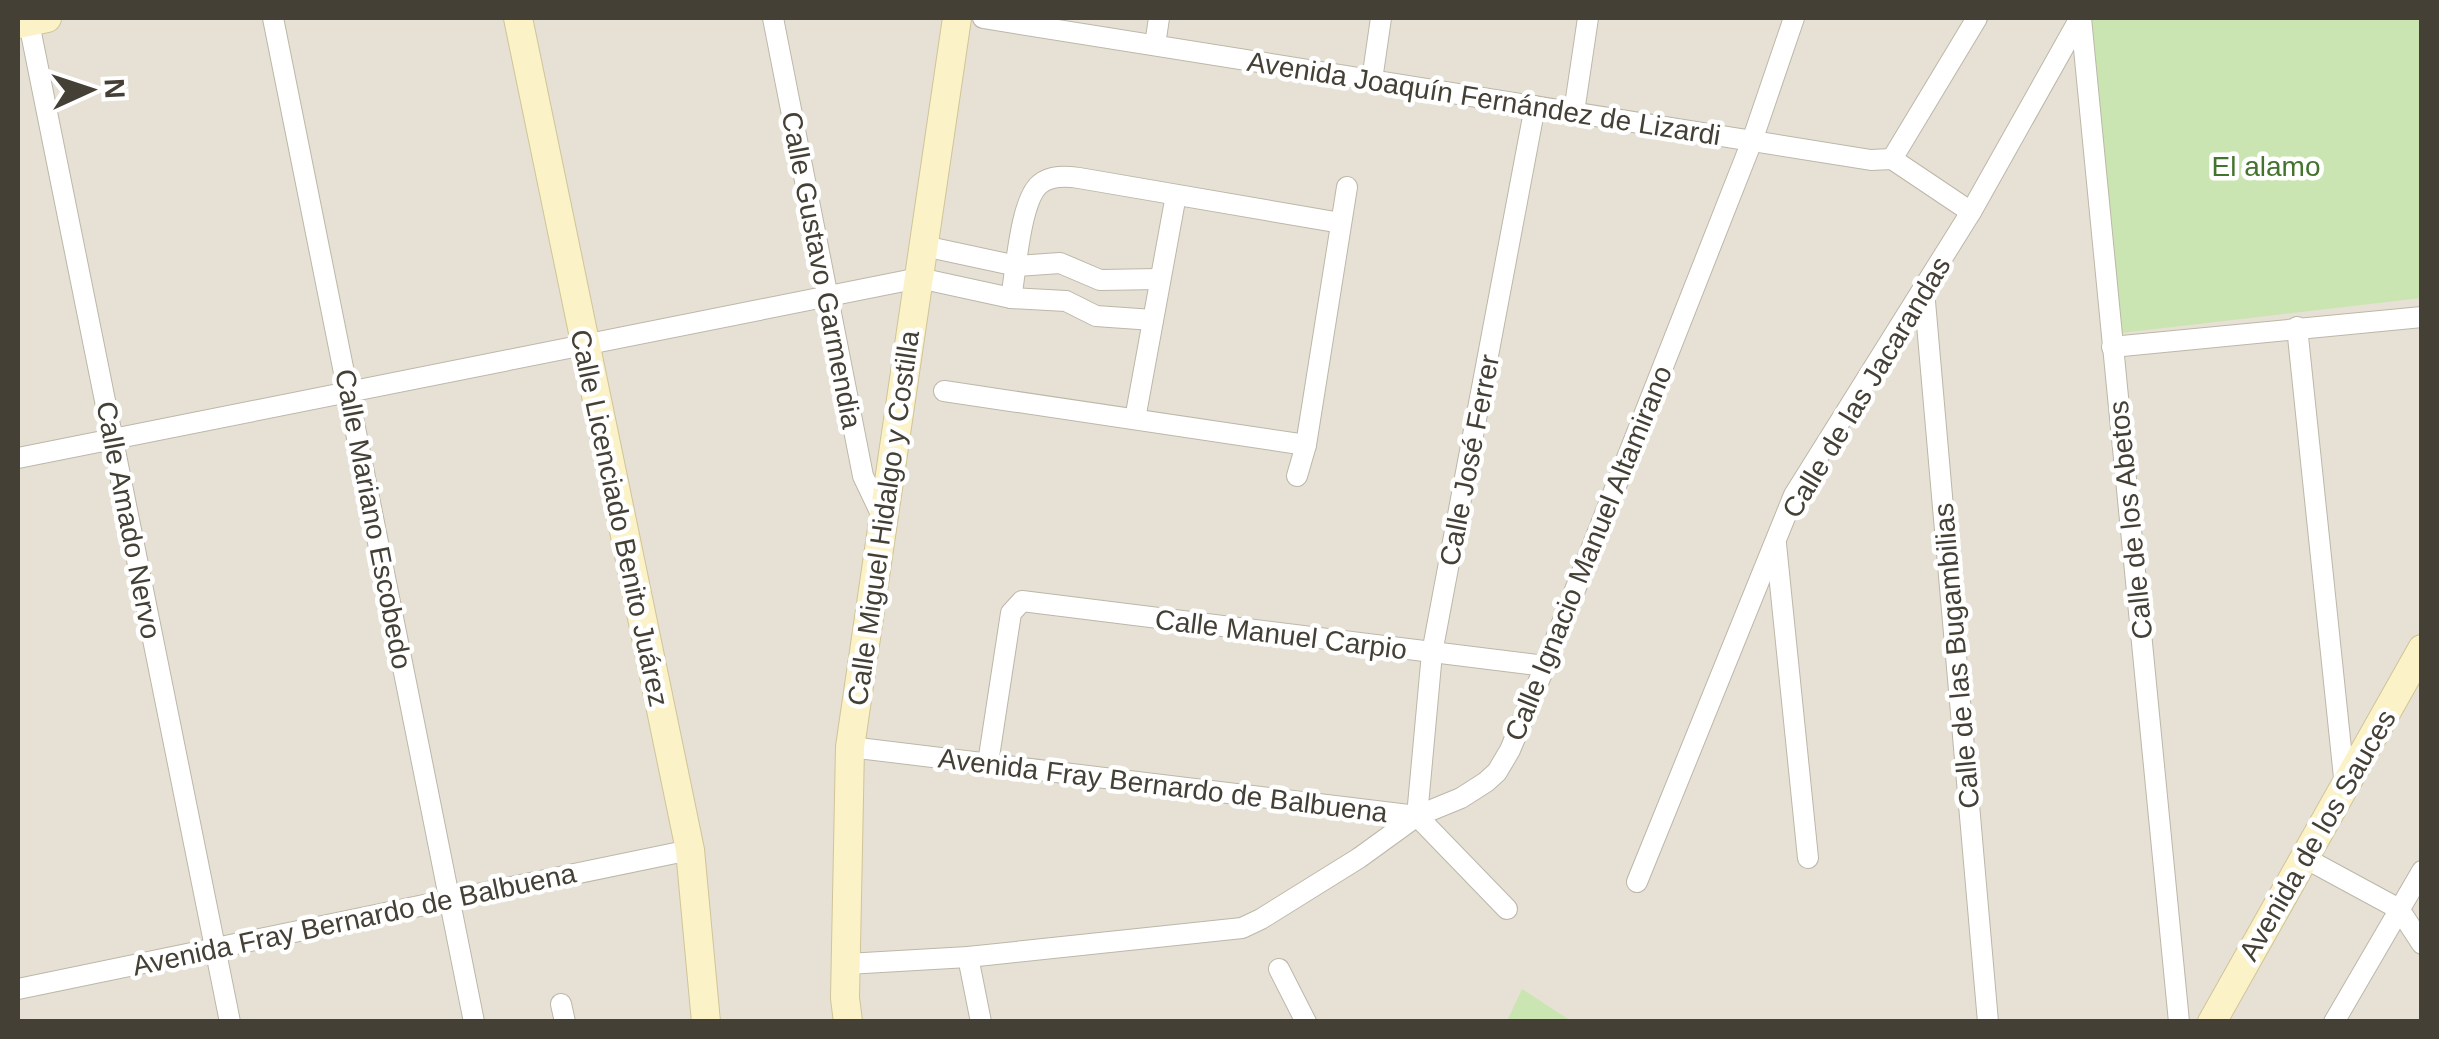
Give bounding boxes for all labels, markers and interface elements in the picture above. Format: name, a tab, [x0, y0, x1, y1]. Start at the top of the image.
north arrow	[40, 40, 140, 140]
street label: Avenida Joaquín Fernández de Lizardi	[1245, 46, 1723, 151]
text: N	[98, 78, 130, 100]
street label: Calle Gustavo Garmendia	[776, 109, 868, 432]
park label: El alamo	[2212, 151, 2320, 182]
street label: Calle de las Jacarandas	[1776, 251, 1957, 523]
street label: Calle Licenciado Benito Juárez	[564, 327, 675, 709]
street label: Calle Miguel Hidalgo y Costilla	[842, 328, 925, 707]
street label: Calle José Ferrer	[1434, 352, 1505, 568]
street label: Calle Ignacio Manuel Altamirano	[1499, 361, 1678, 745]
street label: Calle Mariano Escobedo	[329, 366, 418, 672]
street label: Calle Amado Nervo	[90, 399, 167, 641]
street label: Calle de los Abetos	[2103, 399, 2158, 641]
street label: Calle de las Bugambilias	[1928, 502, 1985, 810]
street label: Calle Manuel Carpio	[1153, 604, 1409, 665]
street label: Avenida de los Sauces	[2233, 704, 2402, 966]
street label: Avenida Fray Bernardo de Balbuena	[937, 743, 1390, 829]
street label: Avenida Fray Bernardo de Balbuena	[130, 857, 579, 982]

